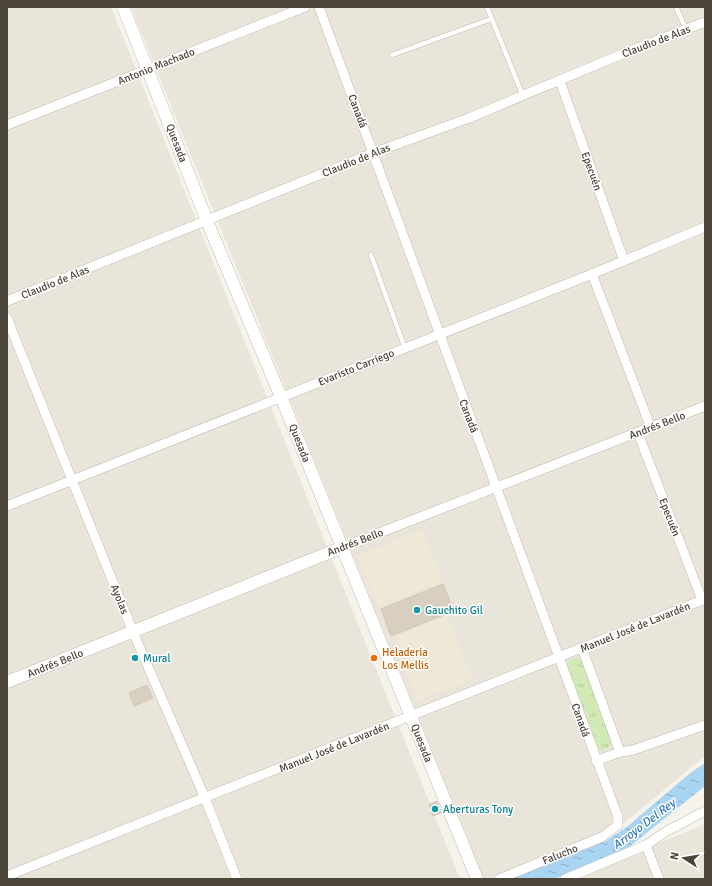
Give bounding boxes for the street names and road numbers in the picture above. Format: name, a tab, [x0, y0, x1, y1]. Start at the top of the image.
street label: Claudio de Alas	[620, 22, 692, 61]
street label: Antonio Machado	[116, 45, 197, 88]
street label: Canadá	[345, 92, 370, 130]
street label: Quesada	[163, 122, 190, 165]
street label: Claudio de Alas	[320, 141, 392, 180]
street label: Epecuén	[579, 150, 605, 192]
street label: Claudio de Alas	[19, 263, 91, 302]
street label: Evaristo Carriego	[316, 346, 396, 389]
street label: Canadá	[456, 397, 481, 435]
street label: Andrés Bello	[627, 409, 687, 442]
street label: Quesada	[286, 422, 313, 465]
street label: Epecuén	[656, 496, 683, 538]
street label: Andrés Bello	[325, 526, 385, 559]
street label: Ayolas	[108, 582, 131, 616]
street label: Manuel José de Lavardén	[578, 599, 692, 656]
street label: Andrés Bello	[25, 646, 85, 681]
street label: Canadá	[568, 701, 593, 739]
street label: Manuel José de Lavardén	[277, 719, 391, 776]
street label: Quesada	[408, 722, 435, 765]
street label: Falucho	[541, 841, 580, 867]

